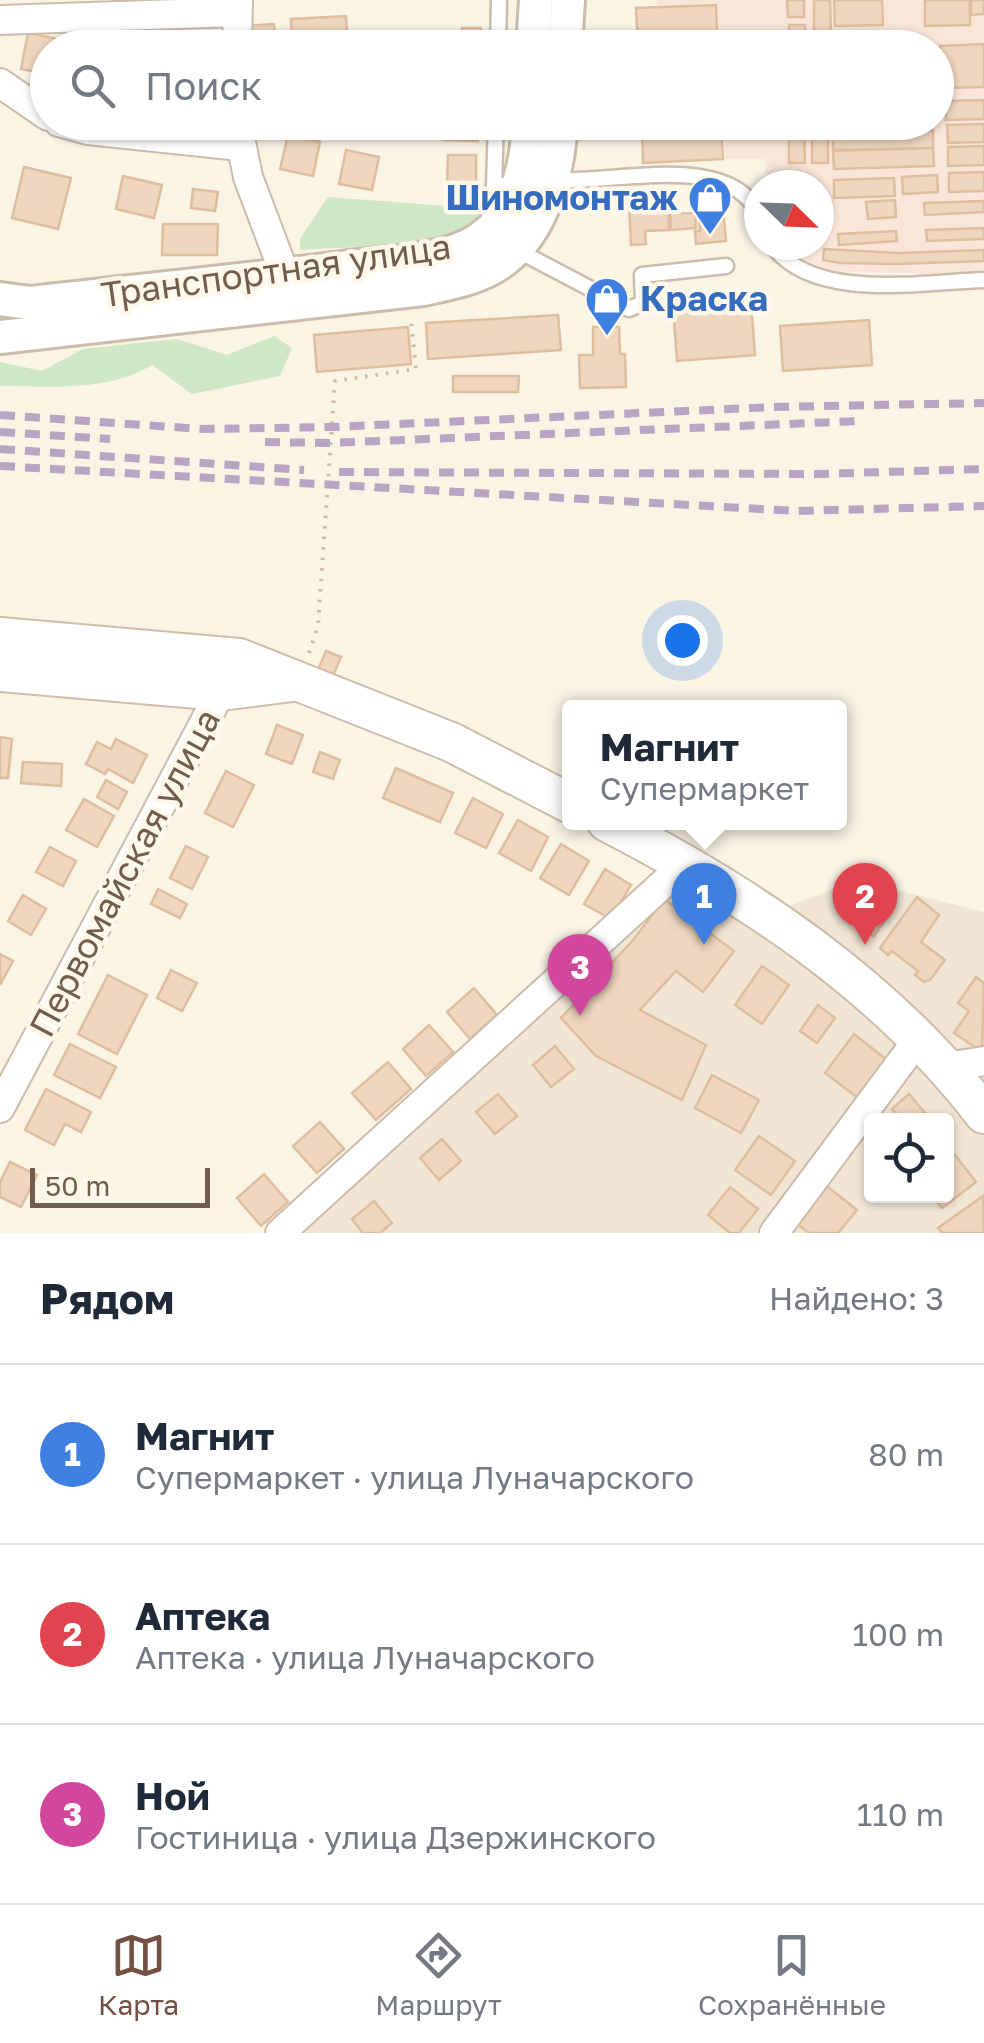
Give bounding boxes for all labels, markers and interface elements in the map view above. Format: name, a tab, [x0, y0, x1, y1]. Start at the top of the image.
search box	[30, 30, 954, 140]
icon: search	[65, 58, 120, 113]
text: Поиск	[145, 63, 262, 108]
north arrow	[744, 170, 834, 260]
shop icon: Шиномонтаж	[687, 175, 733, 236]
place label: Шиномонтаж	[445, 176, 678, 218]
street label: Транспортная улица	[98, 225, 454, 315]
shop icon: Краска	[584, 276, 630, 337]
place label: Краска	[640, 277, 768, 319]
your location	[657, 615, 708, 666]
popup	[562, 700, 847, 830]
street label: Первомайская улица	[20, 702, 228, 1044]
text: Магнит	[600, 724, 739, 769]
text: Супермаркет	[600, 769, 809, 807]
pin: 1	[672, 862, 736, 945]
pin: 2	[832, 862, 898, 945]
pin: 3	[548, 934, 612, 1016]
map controls	[864, 1113, 954, 1203]
button: locate	[864, 1113, 954, 1203]
scale bar	[30, 1163, 210, 1208]
text: 50 m	[45, 1169, 110, 1202]
text: Рядом	[40, 1273, 174, 1323]
text: Найдено: 3	[769, 1279, 944, 1317]
text: Магнит	[135, 1413, 274, 1458]
text: 1	[64, 1435, 81, 1473]
text: 80 m	[868, 1435, 944, 1473]
text: Супермаркет · улица Луначарского	[135, 1458, 694, 1496]
text: Аптека	[135, 1593, 270, 1638]
text: 2	[63, 1615, 82, 1653]
text: 100 m	[852, 1615, 944, 1653]
text: Аптека · улица Луначарского	[135, 1638, 595, 1676]
text: Ной	[135, 1773, 210, 1818]
text: 3	[63, 1795, 82, 1833]
text: 110 m	[857, 1795, 944, 1833]
text: Гостиница · улица Дзержинского	[135, 1818, 656, 1856]
tab: Карта	[98, 1928, 179, 2021]
tab: Маршрут	[375, 1928, 502, 2021]
tab: Сохранённые	[698, 1928, 886, 2021]

